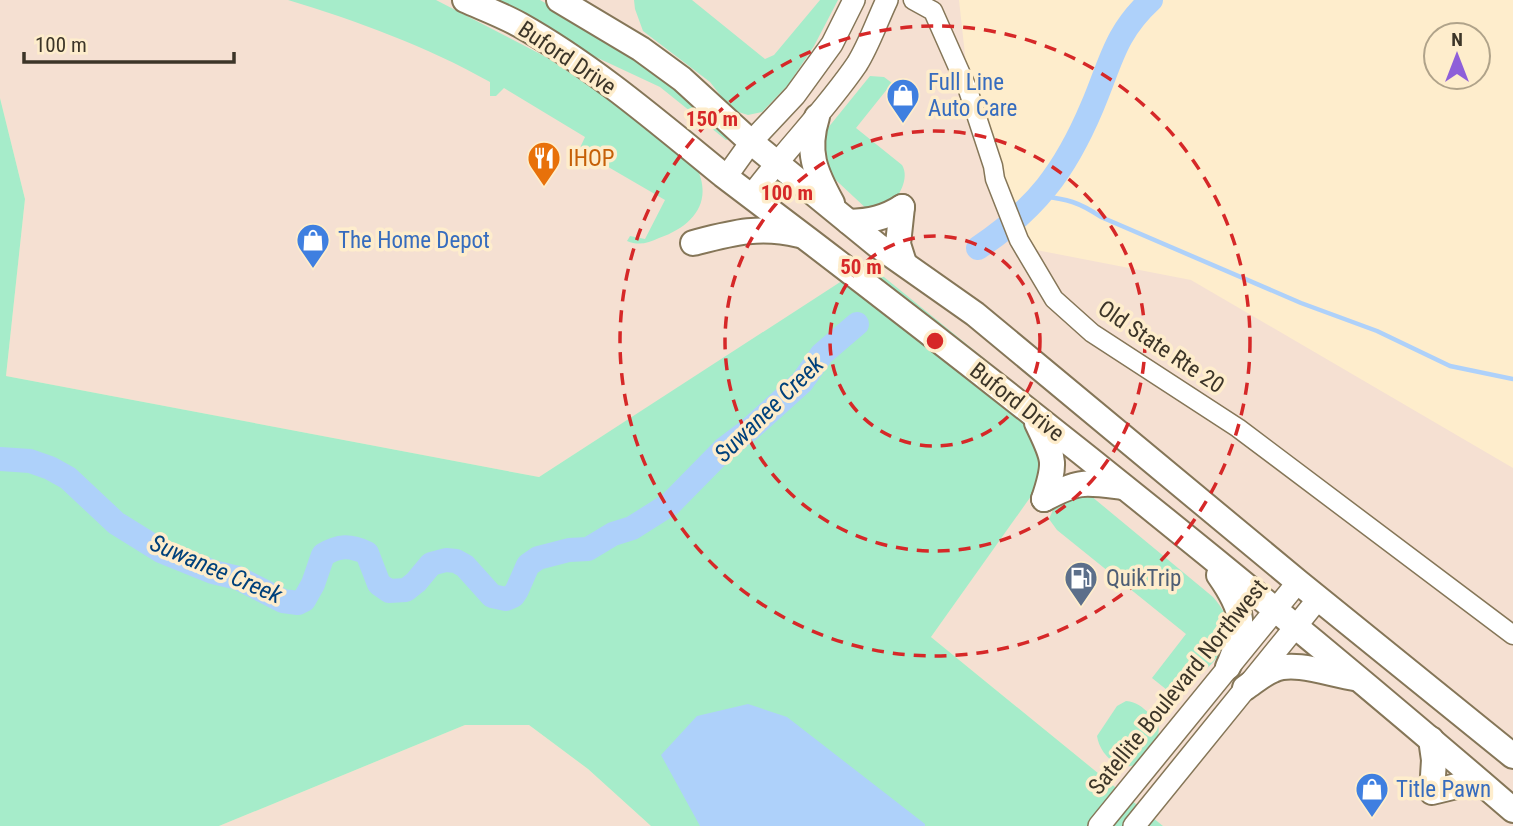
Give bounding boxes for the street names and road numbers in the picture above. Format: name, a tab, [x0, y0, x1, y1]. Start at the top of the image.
street label: Buford Drive	[513, 16, 621, 100]
street label: Old State Rte 20	[1093, 295, 1229, 399]
street label: Buford Drive	[965, 357, 1069, 447]
street label: Satellite Boulevard Northwest	[1083, 574, 1273, 800]

